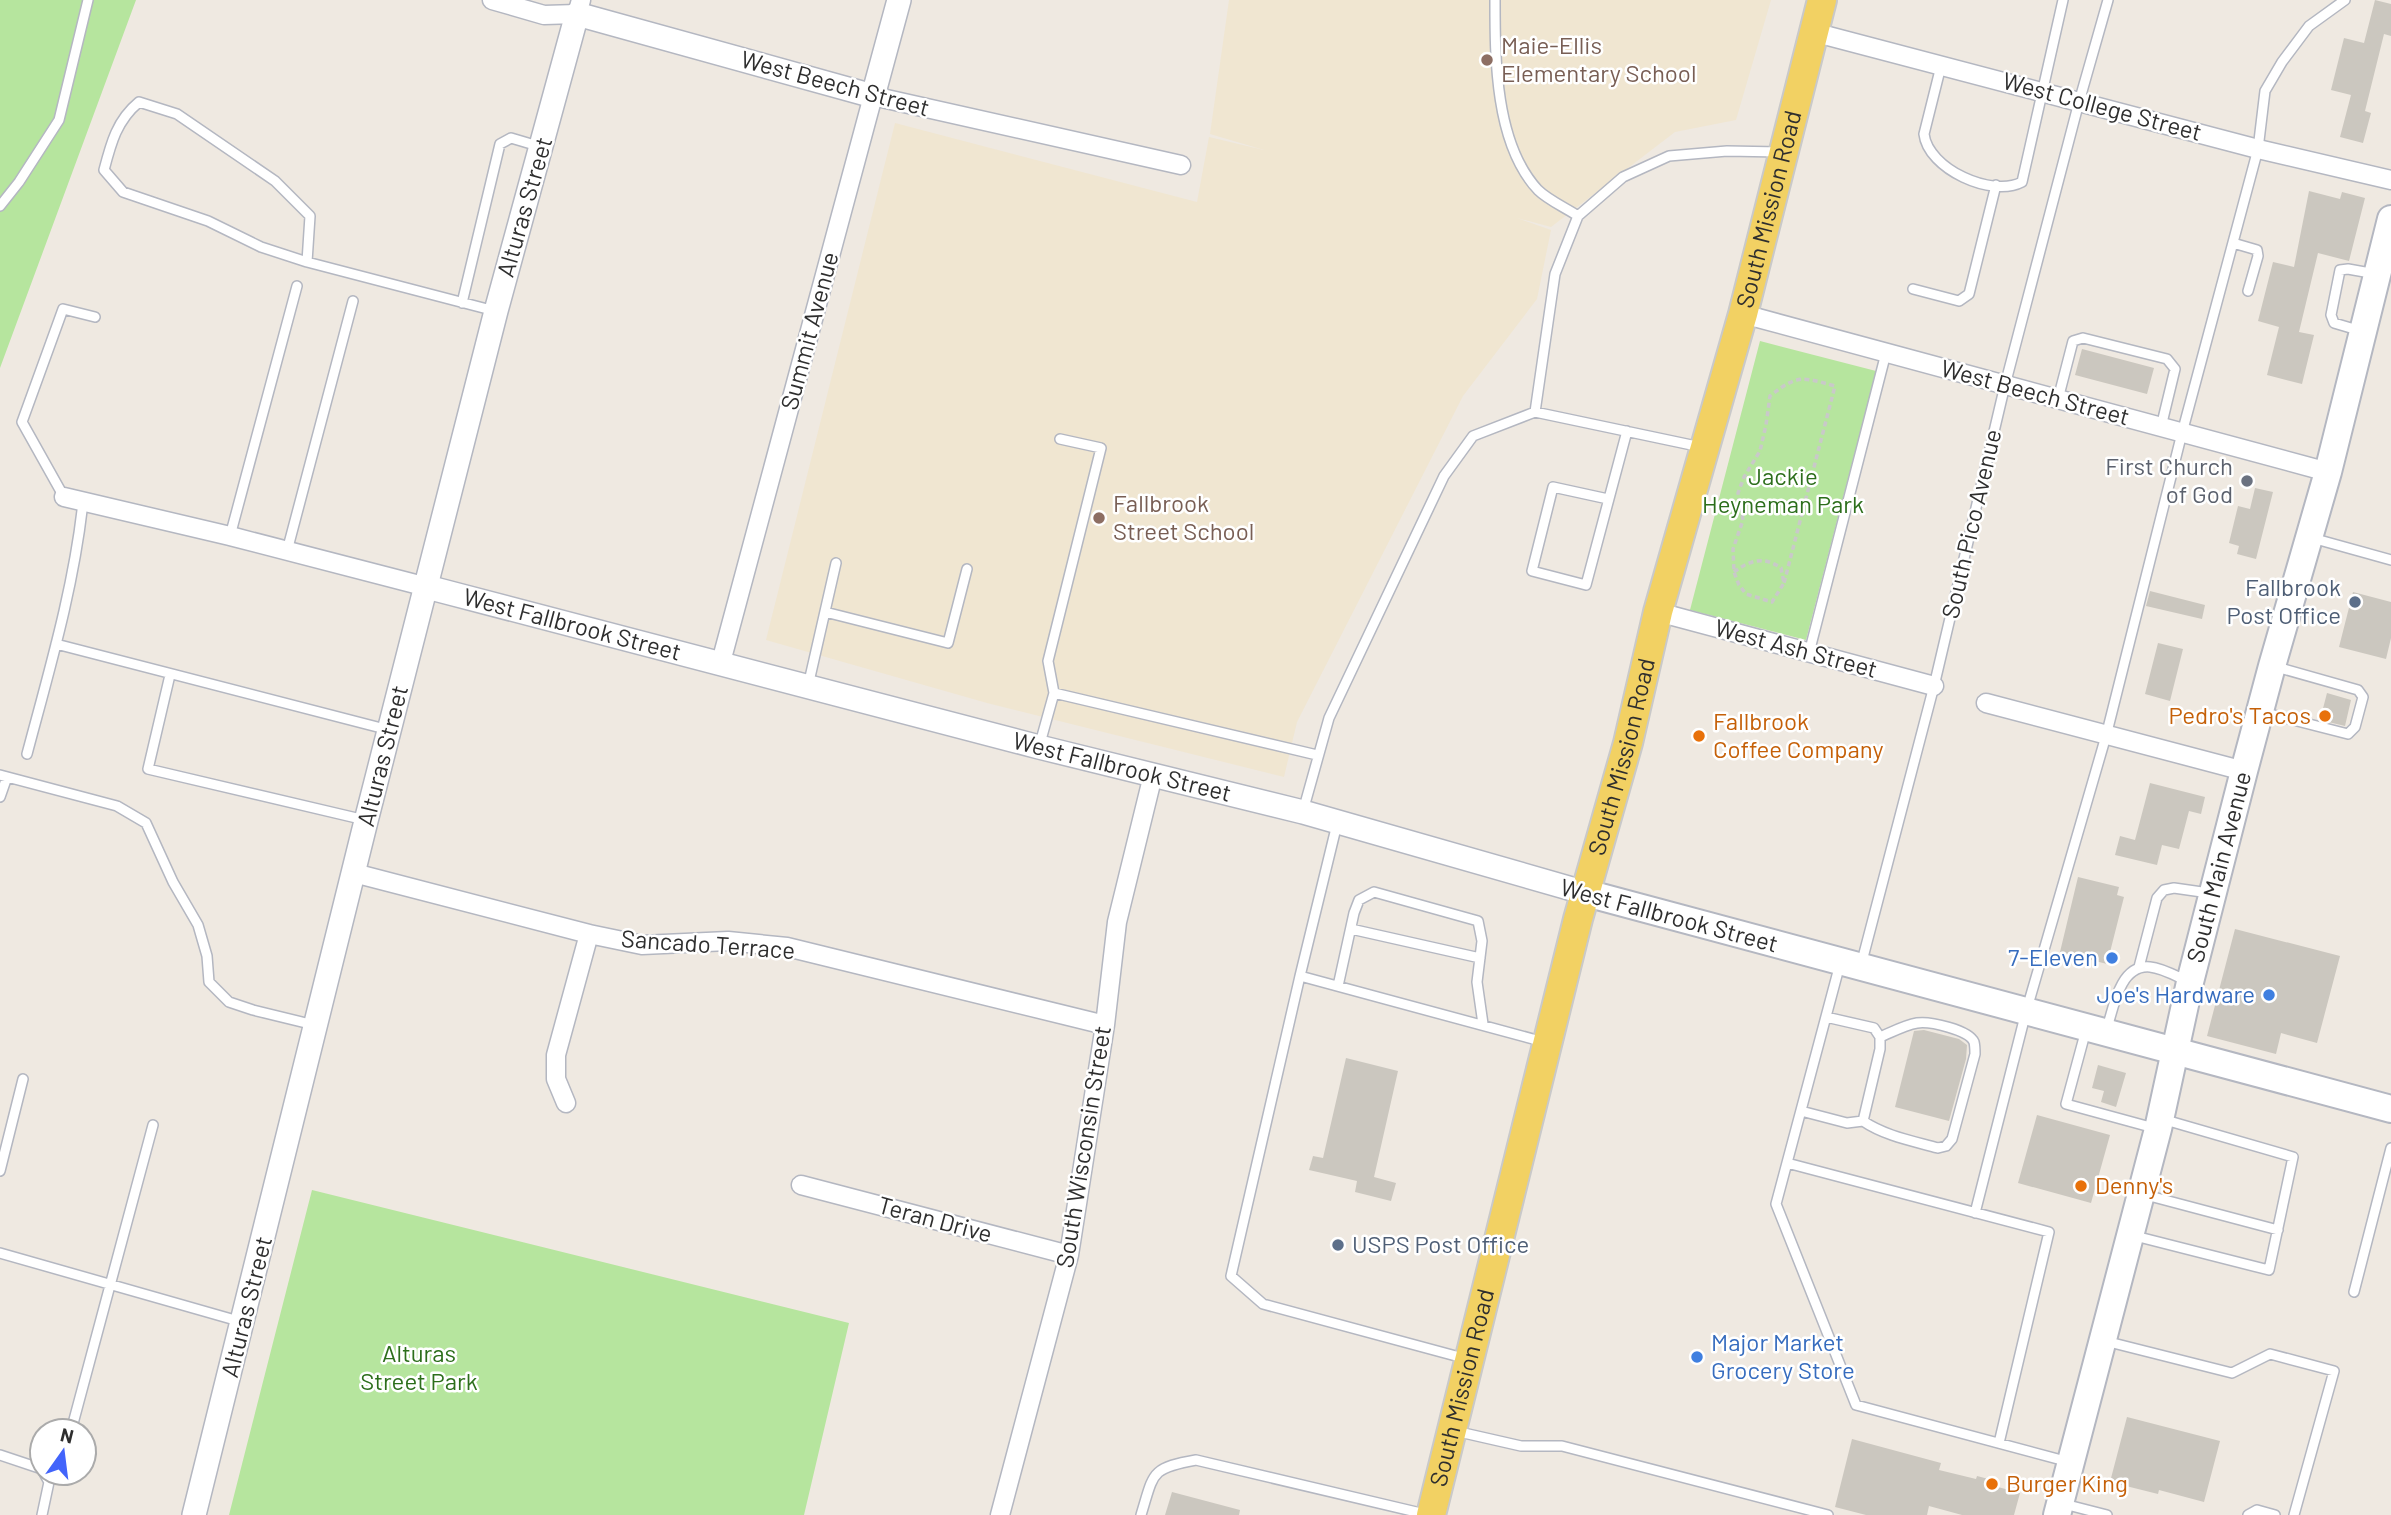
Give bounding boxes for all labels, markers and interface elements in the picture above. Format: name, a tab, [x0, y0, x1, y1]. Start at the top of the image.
place label: Maie-Ellis Elementary School	[1501, 30, 1696, 87]
street label: West Beech Street	[738, 43, 933, 122]
marker: Maie-Ellis Elementary School	[1479, 52, 1495, 68]
street label: West College Street	[2000, 65, 2205, 146]
street label: South Mission Road	[1729, 107, 1807, 311]
street label: Alturas Street	[490, 133, 557, 280]
street label: Summit Avenue	[774, 248, 844, 413]
street label: West Beech Street	[1938, 352, 2133, 431]
street label: South Pico Avenue	[1935, 426, 2006, 621]
place label: First Church of God	[2105, 451, 2233, 508]
park label: Jackie Heyneman Park	[1702, 461, 1864, 518]
marker: First Church of God	[2239, 473, 2255, 489]
place label: Fallbrook Street School	[1113, 488, 1254, 545]
marker: Fallbrook Street School	[1091, 510, 1107, 526]
place label: Fallbrook Post Office	[2226, 572, 2341, 629]
street label: West Fallbrook Street	[460, 581, 685, 666]
marker: Fallbrook Post Office	[2347, 594, 2363, 610]
street label: West Ash Street	[1712, 612, 1881, 683]
street label: South Mission Road	[1581, 655, 1660, 858]
street label: Alturas Street	[350, 682, 413, 829]
place label: Pedro's Tacos	[2168, 700, 2311, 729]
place label: Fallbrook Coffee Company	[1713, 706, 1884, 763]
marker: Pedro's Tacos	[2317, 708, 2333, 724]
street label: West Fallbrook Street	[1010, 725, 1235, 807]
marker: Fallbrook Coffee Company	[1691, 728, 1707, 744]
street label: South Main Avenue	[2180, 768, 2256, 965]
street label: West Fallbrook Street	[1557, 872, 1781, 958]
street label: Sancado Terrace	[620, 923, 796, 964]
place label: 7-Eleven	[2008, 942, 2098, 971]
marker: 7-Eleven	[2104, 950, 2120, 966]
place label: Joe's Hardware	[2096, 979, 2255, 1008]
marker: Joe's Hardware	[2261, 987, 2277, 1003]
street label: South Wisconsin Street	[1049, 1024, 1116, 1270]
place label: Denny's	[2095, 1170, 2173, 1199]
marker: Denny's	[2073, 1178, 2089, 1194]
street label: Teran Drive	[875, 1189, 996, 1248]
place label: USPS Post Office	[1352, 1229, 1529, 1258]
street label: Alturas Street	[214, 1233, 277, 1380]
marker: USPS Post Office	[1330, 1237, 1346, 1253]
street label: South Mission Road	[1423, 1286, 1499, 1489]
place label: Major Market Grocery Store	[1711, 1327, 1855, 1384]
park label: Alturas Street Park	[360, 1338, 478, 1395]
marker: Major Market Grocery Store	[1689, 1349, 1705, 1365]
north arrow	[28, 1417, 98, 1487]
text: N	[58, 1422, 76, 1448]
place label: Burger King	[2006, 1468, 2128, 1497]
marker: Burger King	[1984, 1476, 2000, 1492]

